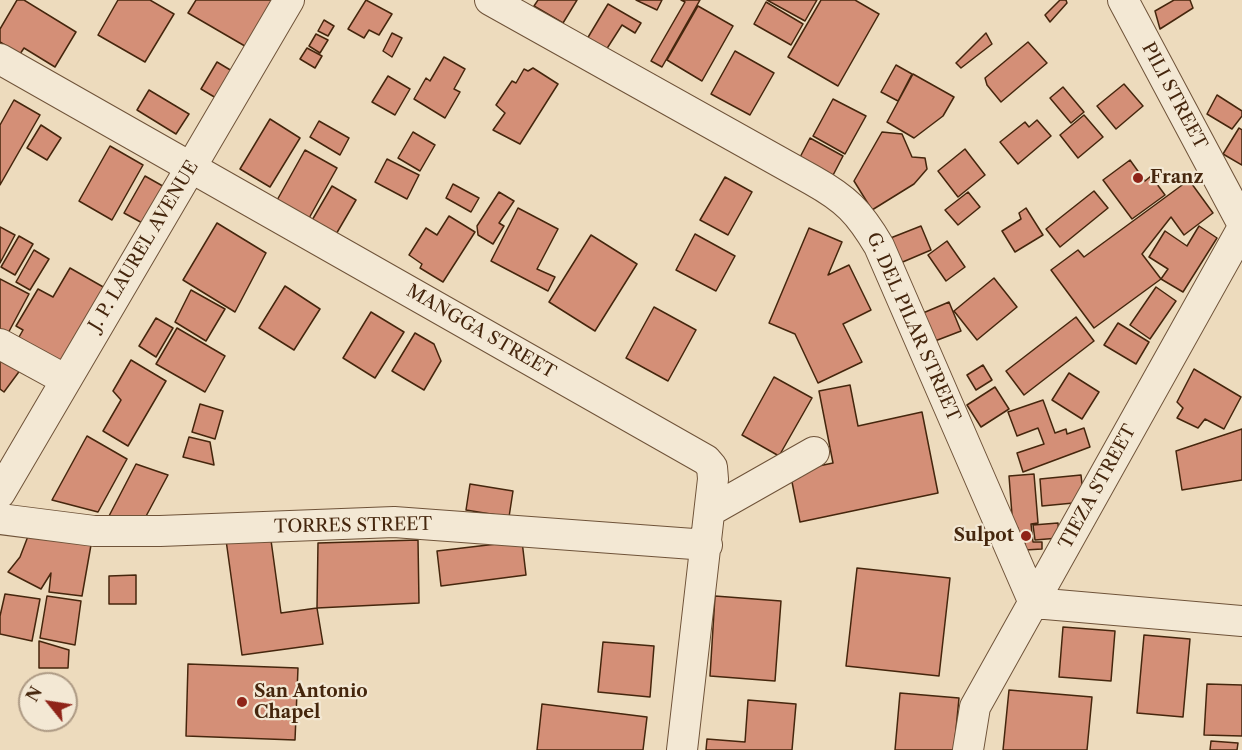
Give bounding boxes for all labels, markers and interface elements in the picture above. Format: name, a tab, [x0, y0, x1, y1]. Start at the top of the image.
street label: PILI STREET	[1137, 39, 1211, 153]
street label: J. P. LAUREL AVENUE	[85, 157, 203, 335]
place label: Franz	[1150, 167, 1204, 189]
marker: Franz	[1131, 171, 1145, 185]
street label: G. DEL PILAR STREET	[862, 229, 964, 425]
street label: MANGGA STREET	[403, 280, 559, 384]
street label: TIEZA STREET	[1055, 421, 1141, 553]
street label: TORRES STREET	[274, 514, 432, 538]
place label: Sulpot	[953, 525, 1014, 547]
marker: Sulpot	[1019, 529, 1033, 543]
north arrow	[18, 672, 78, 732]
place label: San Antonio Chapel	[254, 681, 368, 724]
text: N	[22, 683, 46, 705]
marker: San Antonio Chapel	[235, 695, 249, 709]

